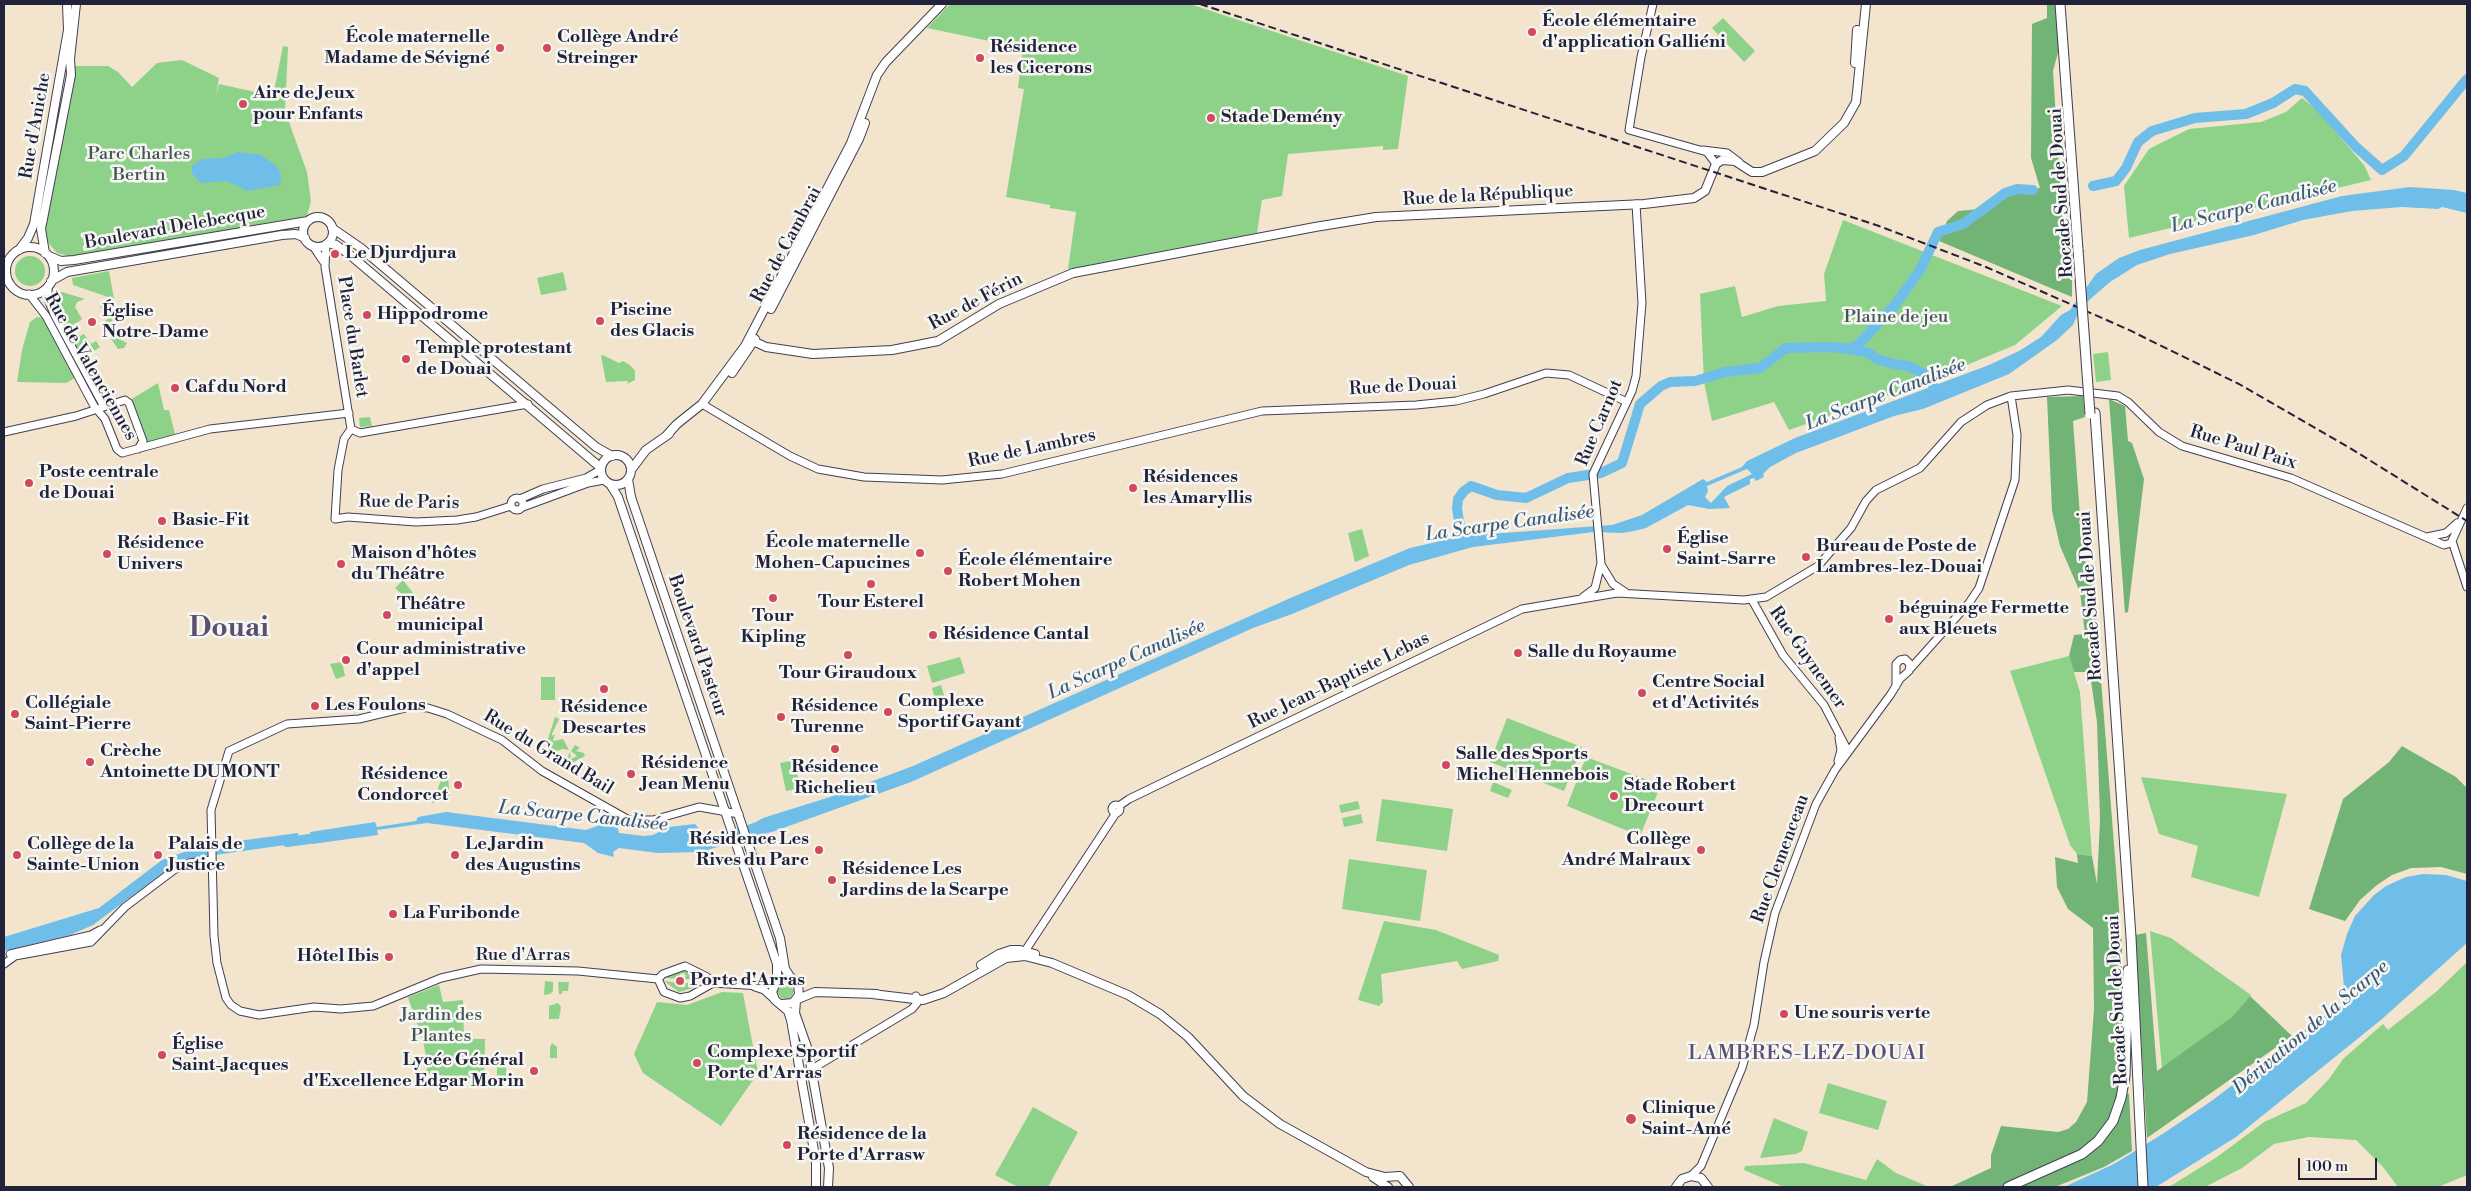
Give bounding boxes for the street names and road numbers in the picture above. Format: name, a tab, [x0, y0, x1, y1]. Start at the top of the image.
street label: Rue d'Aniche	[16, 71, 56, 181]
street label: Rocade Sud de Douai	[2045, 107, 2079, 279]
street label: Rue de la République	[1402, 181, 1574, 211]
street label: Rue de Cambrai	[747, 183, 827, 307]
street label: Boulevard Delebecque	[83, 201, 267, 255]
street label: Rue de Férin	[925, 268, 1027, 336]
street label: Place du Barlet	[332, 275, 372, 399]
street label: Rue de Valenciennes	[39, 289, 141, 445]
street label: Rue de Douai	[1349, 373, 1457, 401]
street label: Rue Carnot	[1572, 376, 1628, 470]
street label: Rue Paul Paix	[2187, 421, 2299, 475]
street label: Rue de Lambres	[966, 425, 1098, 473]
street label: Rue de Paris	[358, 491, 460, 515]
street label: Rocade Sud de Douai	[2074, 510, 2108, 682]
street label: Boulevard Pasteur	[663, 572, 731, 720]
street label: Rue Guynemer	[1764, 603, 1850, 713]
street label: Rue Jean-Baptiste Lebas	[1245, 628, 1433, 734]
street label: Rue du Grand Bail	[479, 706, 617, 800]
street label: Rue Clemenceau	[1748, 792, 1814, 926]
street label: Rocade Sud de Douai	[2103, 914, 2133, 1086]
street label: Rue d'Arras	[476, 945, 570, 967]

